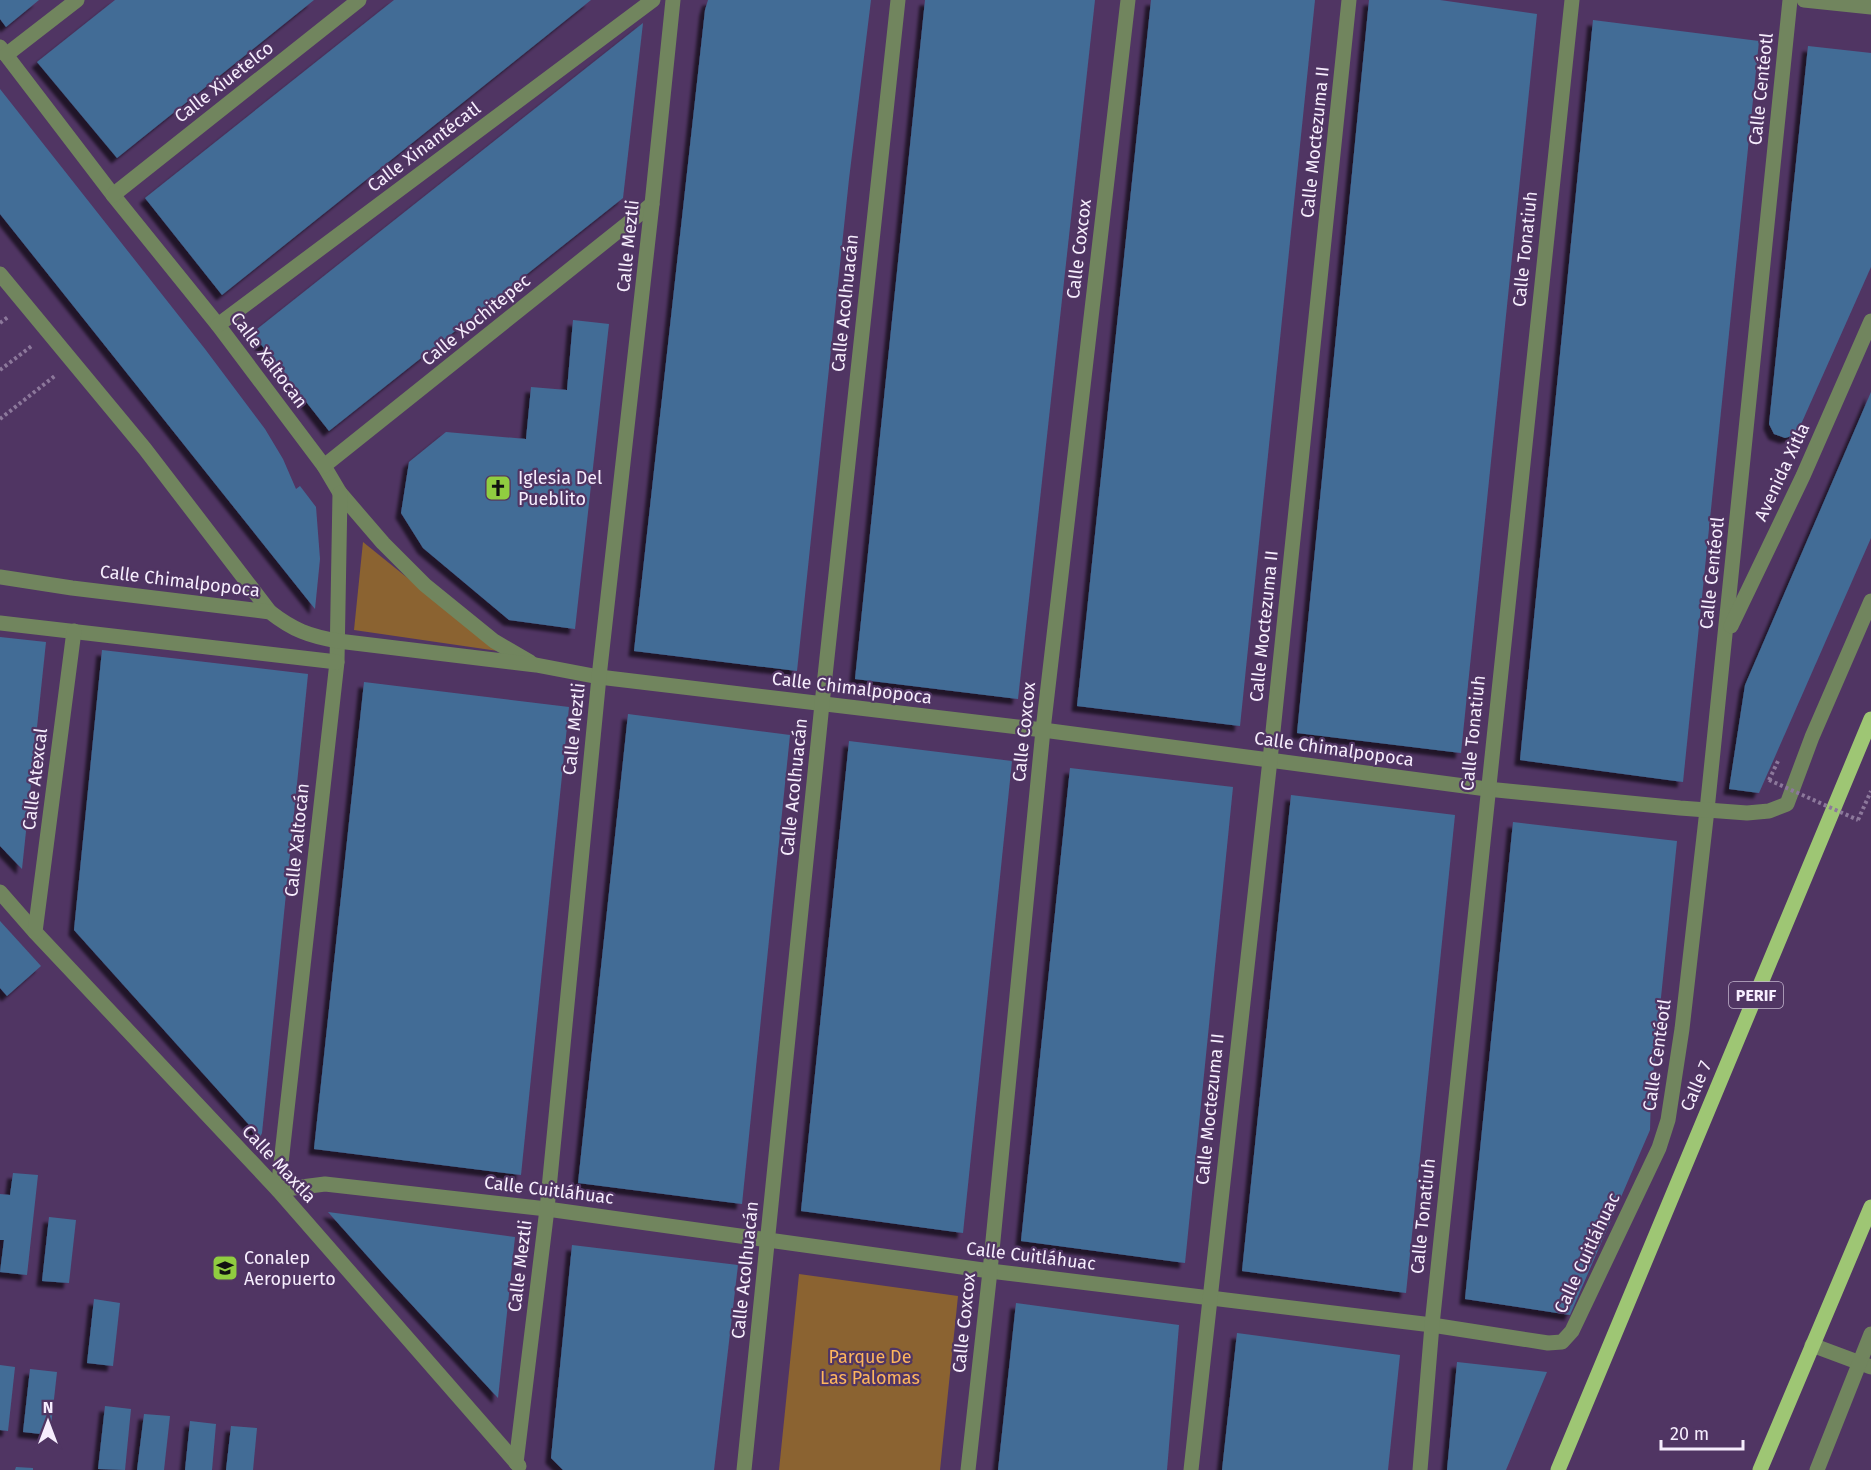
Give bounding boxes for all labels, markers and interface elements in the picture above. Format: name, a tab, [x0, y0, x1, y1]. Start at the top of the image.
street label: Calle Centéotl	[1744, 32, 1778, 146]
street label: Calle Xiuetelco	[170, 37, 278, 127]
street label: Calle Moctezuma II	[1296, 65, 1334, 219]
street label: Calle Xinantécatl	[363, 97, 485, 197]
street label: Calle Tonatiuh	[1508, 190, 1542, 308]
street label: Calle Coxcox	[1062, 198, 1096, 300]
street label: Calle Meztli	[612, 199, 644, 293]
street label: Calle Acolhuacán	[827, 233, 863, 373]
street label: Calle Xochitepec	[417, 269, 535, 371]
street label: Calle Xaltocan	[226, 308, 312, 412]
street label: Avenida Xitla	[1750, 419, 1814, 525]
place label: Iglesia Del Pueblito	[518, 467, 602, 510]
church icon: Iglesia Del Pueblito	[483, 473, 513, 503]
street label: Calle Centéotl	[1695, 516, 1729, 630]
street label: Calle Moctezuma II	[1245, 549, 1283, 703]
street label: Calle Chimalpopoca	[99, 560, 261, 602]
street label: Calle Chimalpopoca	[771, 667, 933, 709]
street label: Calle Tonatiuh	[1456, 674, 1490, 792]
street label: Calle Coxcox	[1008, 681, 1040, 783]
street label: Calle Meztli	[558, 682, 590, 776]
street label: Calle Acolhuacán	[776, 717, 812, 857]
street label: Calle Atexcal	[18, 727, 52, 831]
street label: Calle Chimalpopoca	[1253, 727, 1415, 771]
street label: Calle Xaltocán	[280, 782, 314, 898]
road number: PERIF	[1729, 982, 1783, 1008]
street label: Calle Centéotl	[1638, 998, 1676, 1112]
street label: Calle Moctezuma II	[1191, 1032, 1229, 1186]
street label: Calle 7	[1676, 1058, 1716, 1114]
street label: Calle Maxtla	[237, 1121, 321, 1207]
street label: Calle Tonatiuh	[1406, 1157, 1440, 1275]
street label: Calle Cuitláhuac	[483, 1171, 616, 1209]
street label: Calle Cuitláhuac	[1549, 1189, 1625, 1317]
street label: Calle Acolhuacán	[727, 1200, 763, 1340]
street label: Calle Meztli	[503, 1219, 537, 1313]
street label: Calle Cuitláhuac	[965, 1237, 1098, 1275]
place label: Conalep Aeropuerto	[244, 1247, 336, 1290]
school or university icon: Conalep Aeropuerto	[210, 1253, 240, 1283]
street label: Calle Coxcox	[948, 1272, 980, 1374]
park label: Parque De Las Palomas	[820, 1346, 920, 1389]
north arrow	[18, 1392, 78, 1452]
text: N	[43, 1398, 53, 1417]
scale bar	[1661, 1413, 1744, 1451]
text: 20 m	[1670, 1423, 1709, 1445]

